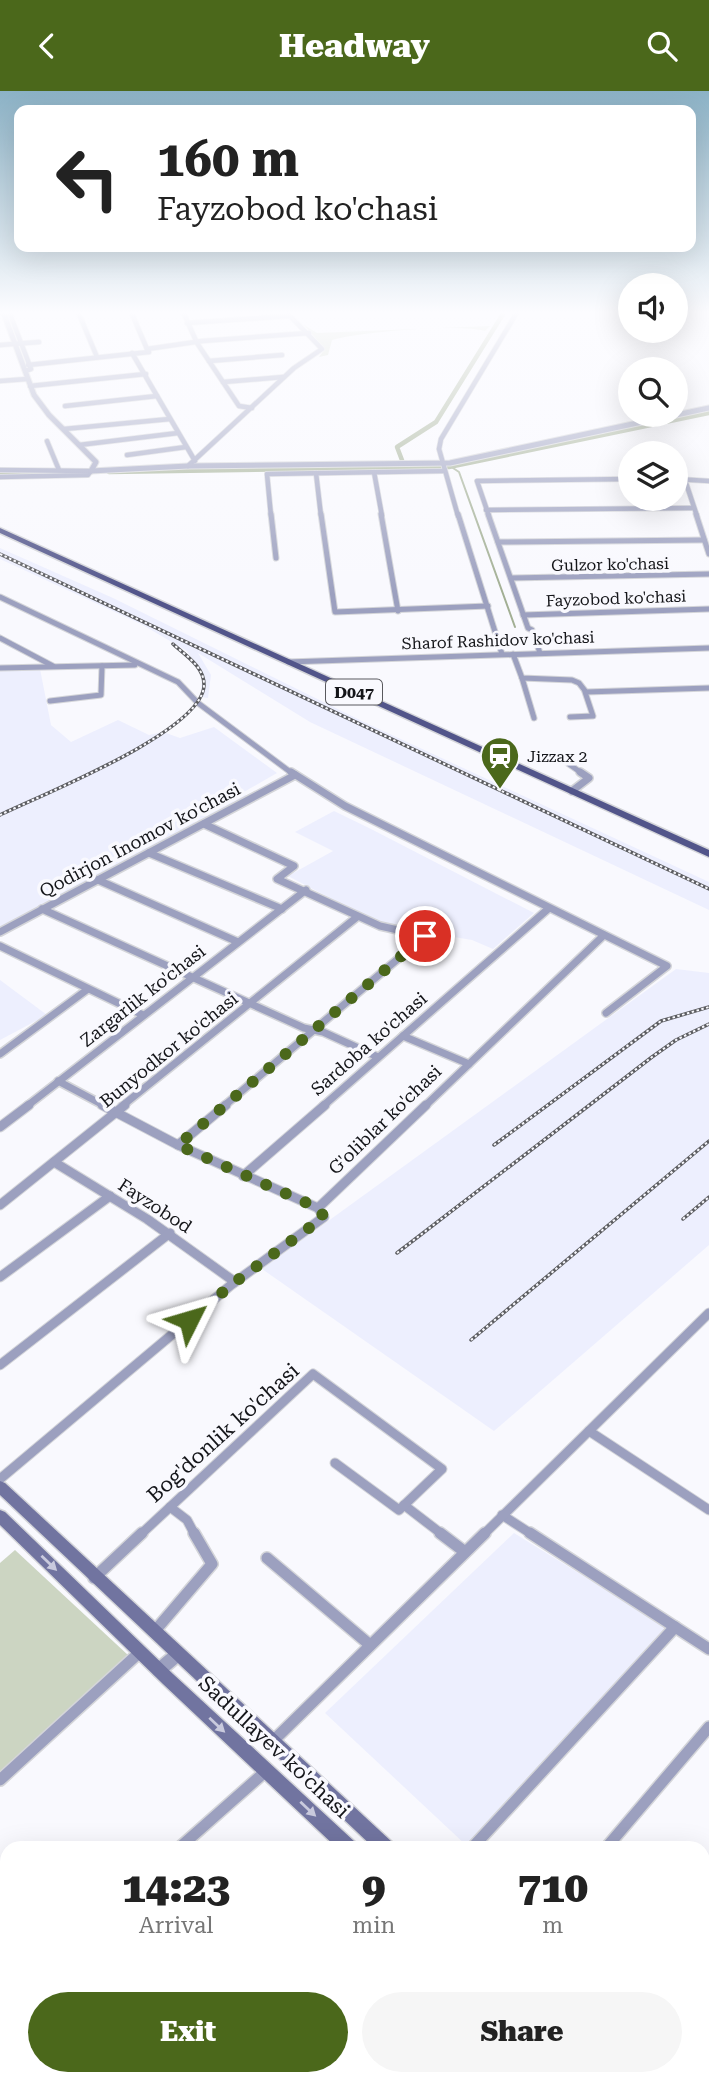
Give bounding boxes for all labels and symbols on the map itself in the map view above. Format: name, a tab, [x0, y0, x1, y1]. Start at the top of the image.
street label: Gulzor ko'chasi	[551, 554, 669, 575]
street label: Fayzobod ko'chasi	[546, 587, 687, 610]
street label: Sharof Rashidov ko'chasi	[401, 628, 595, 653]
road number: D047	[326, 679, 382, 705]
station icon: Jizzax 2	[479, 735, 521, 790]
place label: Jizzax 2	[527, 747, 587, 766]
street label: Qodirjon Inomov ko'chasi	[36, 778, 244, 901]
pin	[395, 906, 455, 966]
street label: Zargarlik ko'chasi	[76, 940, 209, 1051]
street label: Bunyodkor ko'chasi	[96, 987, 242, 1112]
street label: Sardoba ko'chasi	[307, 987, 431, 1100]
street label: G'oliblar ko'chasi	[324, 1060, 445, 1179]
street label: Fayzobod	[115, 1174, 196, 1237]
position arrow	[152, 1283, 226, 1357]
street label: Bog'donlik ko'chasi	[142, 1358, 304, 1507]
one-way arrow	[40, 1555, 57, 1571]
street label: Sadullayev ko'chasi	[194, 1671, 354, 1823]
one-way arrow	[208, 1716, 225, 1732]
one-way arrow	[299, 1801, 316, 1817]

